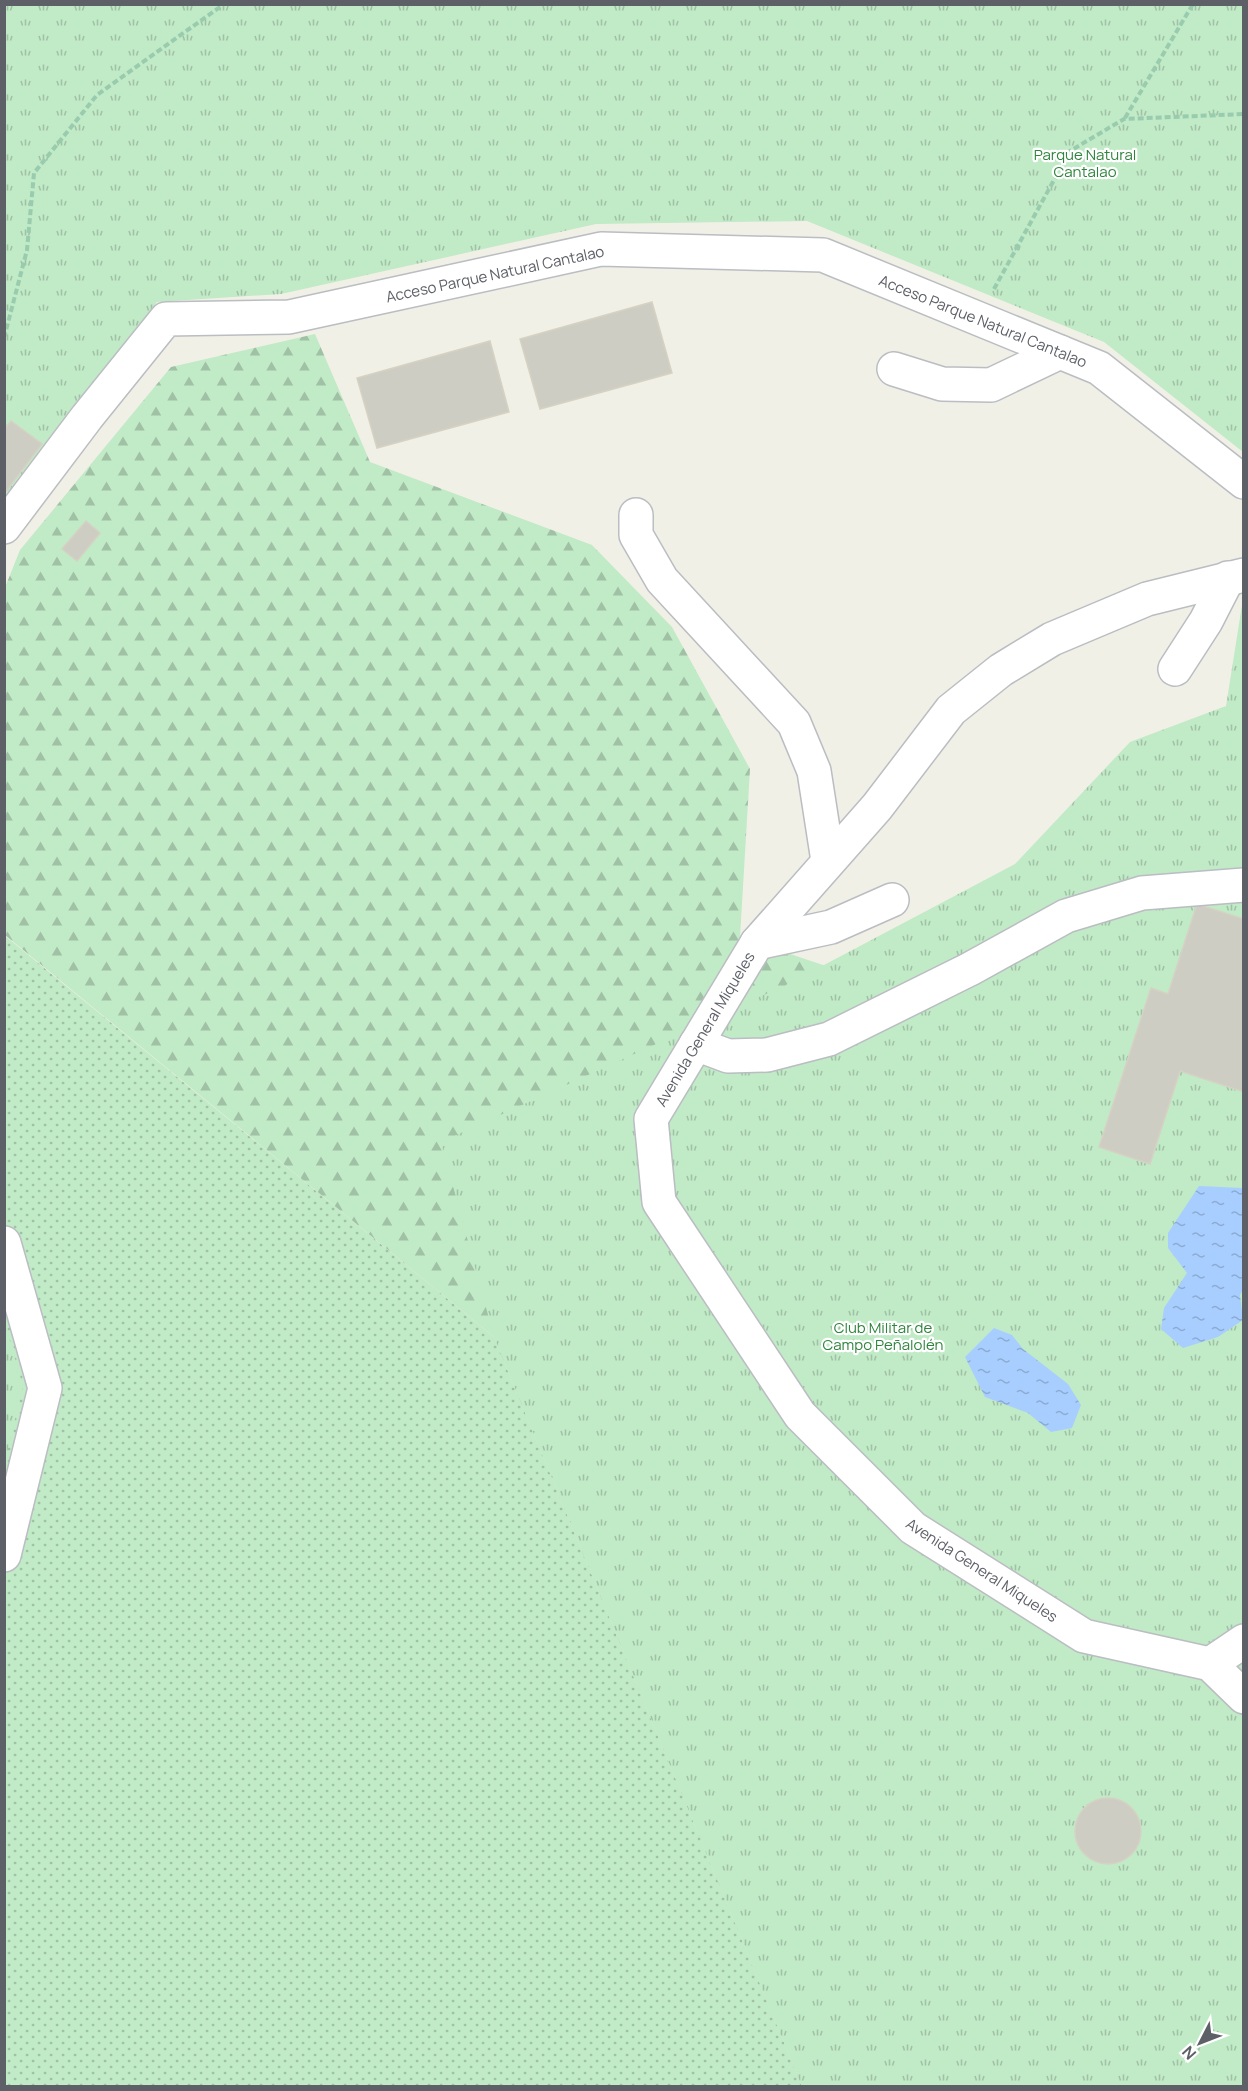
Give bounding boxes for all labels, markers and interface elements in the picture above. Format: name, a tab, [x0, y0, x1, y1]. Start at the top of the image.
park label: Parque Natural Cantalao	[1034, 144, 1136, 182]
street label: Acceso Parque Natural Cantalao	[384, 241, 606, 307]
street label: Acceso Parque Natural Cantalao	[876, 270, 1090, 372]
street label: Avenida General Miqueles	[650, 948, 760, 1110]
park label: Club Militar de Campo Peñalolén	[823, 1317, 944, 1355]
street label: Avenida General Miqueles	[902, 1513, 1062, 1627]
north arrow	[1170, 2013, 1230, 2073]
text: N	[1177, 2041, 1201, 2065]

